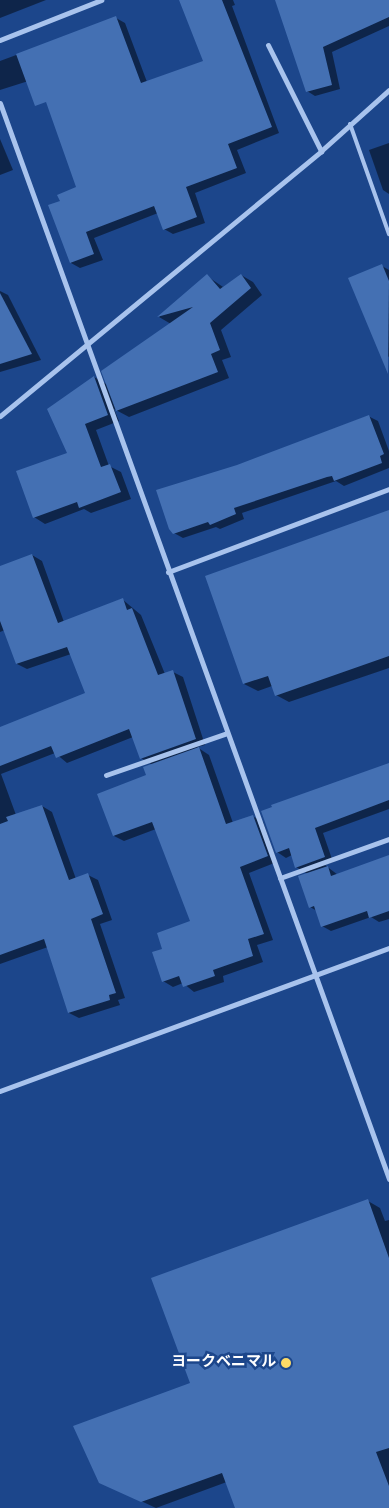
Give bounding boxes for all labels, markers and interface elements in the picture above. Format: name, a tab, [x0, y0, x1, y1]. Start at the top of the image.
place label: ヨークベニマル	[171, 1354, 276, 1372]
marker: ヨークベニマル	[280, 1357, 292, 1369]

